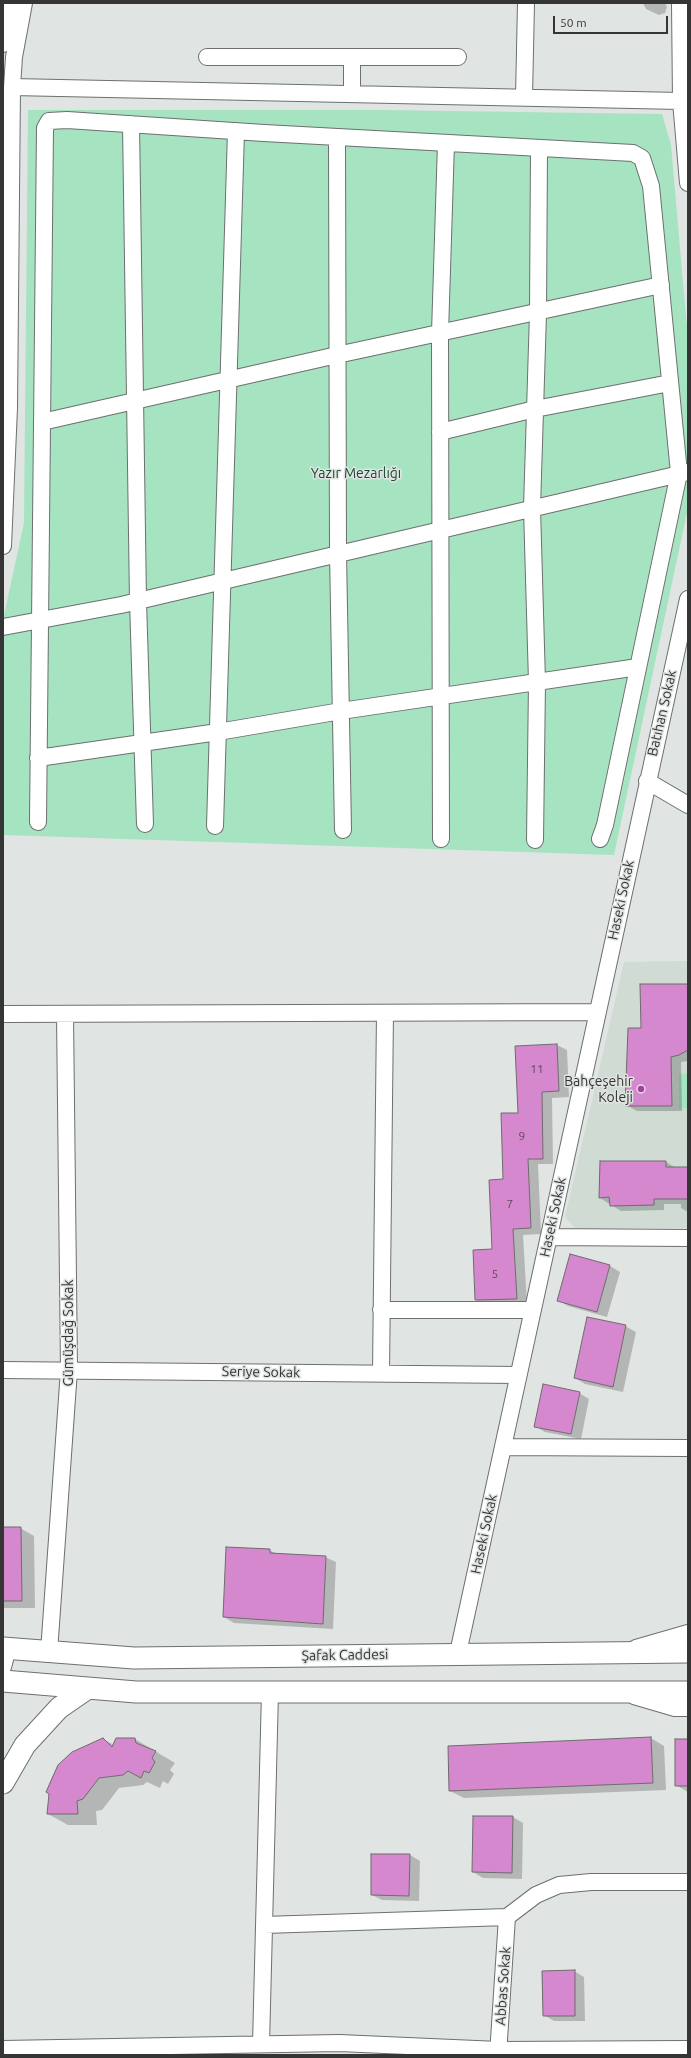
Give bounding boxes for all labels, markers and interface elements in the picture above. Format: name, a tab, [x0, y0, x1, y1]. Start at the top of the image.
scale bar	[555, 8, 670, 34]
text: 50 m	[560, 16, 587, 29]
park label: Yazır Mezarlığı	[311, 465, 401, 481]
street label: Batıhan Sokak	[644, 668, 680, 758]
street label: Haseki Sokak	[604, 858, 638, 942]
house number: 11	[530, 1062, 544, 1076]
place label: Bahçeşehir Koleji	[564, 1073, 633, 1106]
marker: Bahçeşehir Koleji	[636, 1084, 646, 1094]
house number: 9	[519, 1129, 525, 1143]
street label: Haseki Sokak	[536, 1175, 570, 1259]
house number: 7	[507, 1197, 513, 1211]
house number: 5	[492, 1267, 498, 1281]
street label: Gümüşdağ Sokak	[60, 1280, 76, 1386]
street label: Seriye Sokak	[222, 1363, 300, 1381]
street label: Haseki Sokak	[467, 1492, 501, 1576]
street label: Şafak Caddesi	[302, 1646, 388, 1664]
street label: Abbas Sokak	[492, 1946, 514, 2026]

